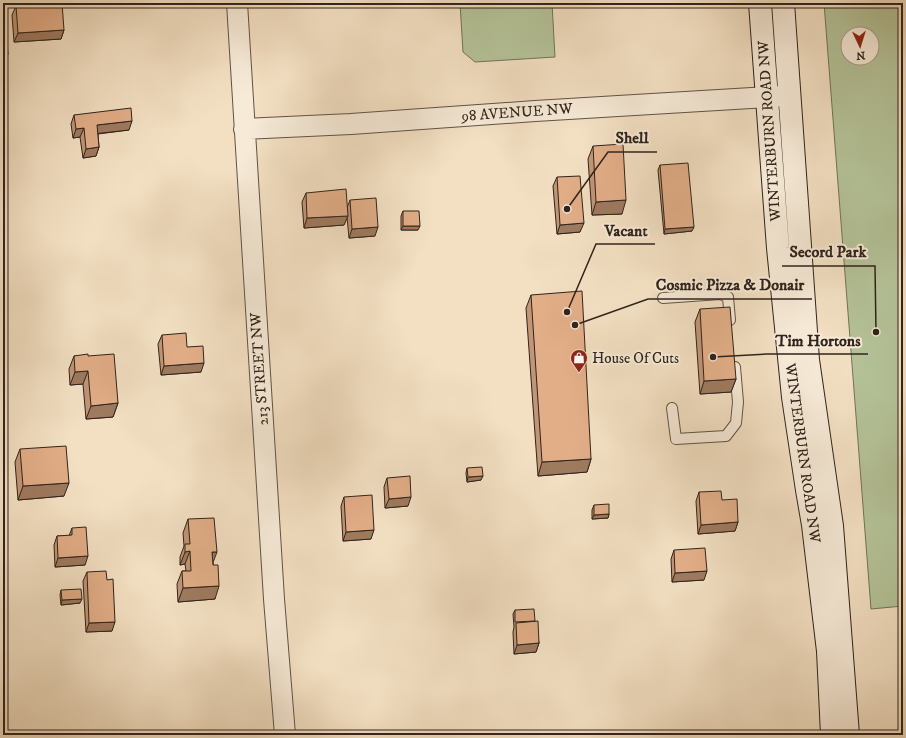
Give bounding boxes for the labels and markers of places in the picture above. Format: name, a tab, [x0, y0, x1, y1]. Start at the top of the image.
callout: Shell	[608, 124, 657, 152]
callout: Vacant	[596, 216, 655, 244]
callout: Secord Park	[782, 238, 875, 266]
callout: Cosmic Pizza & Donair	[648, 271, 812, 299]
callout: Tim Hortons	[767, 326, 868, 354]
shop icon: House Of Cuts	[569, 348, 589, 373]
place label: House Of Cuts	[592, 349, 679, 368]

